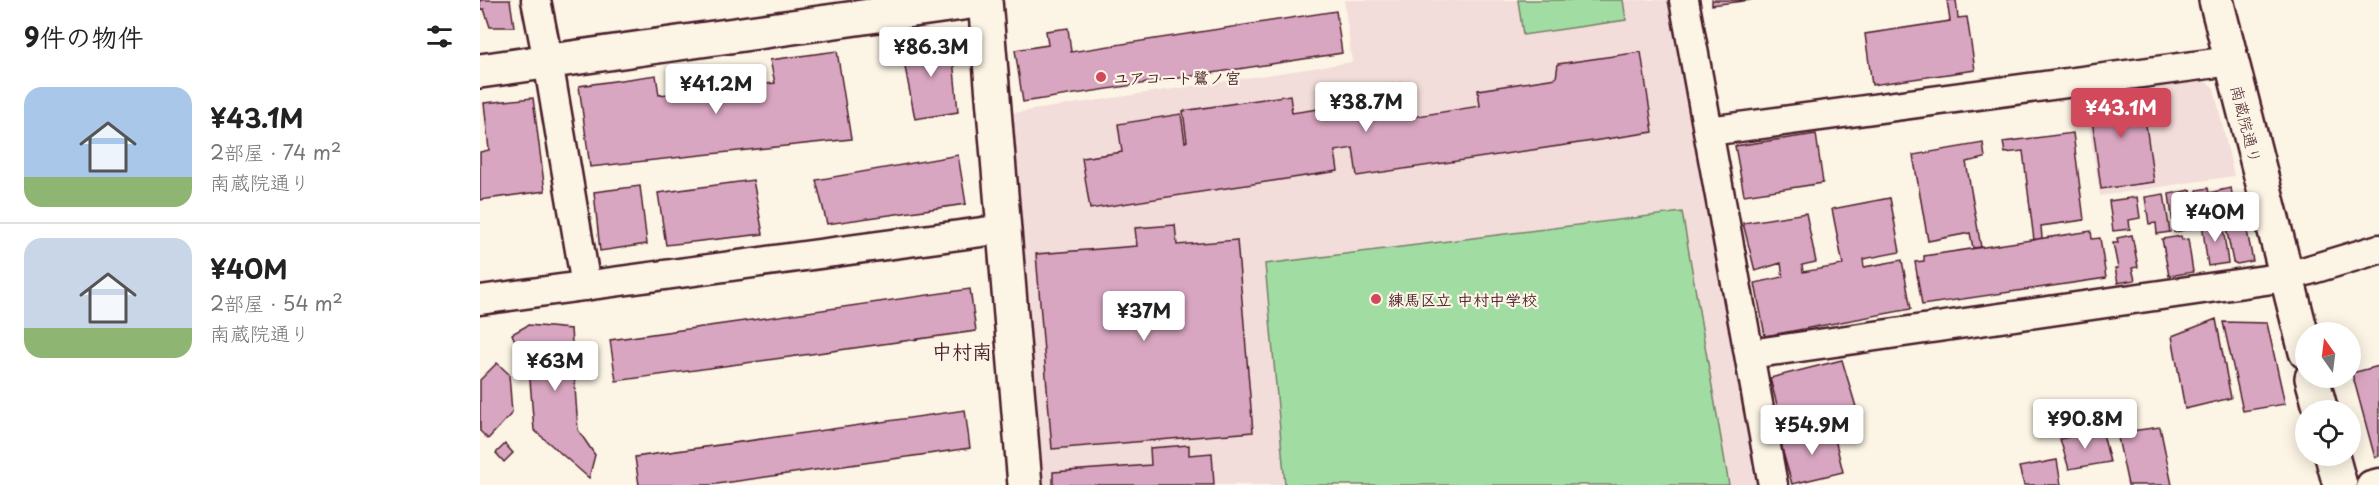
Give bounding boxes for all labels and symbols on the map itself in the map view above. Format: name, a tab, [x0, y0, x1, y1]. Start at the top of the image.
pin: ¥86.3M	[882, 27, 980, 78]
pin: ¥41.2M	[667, 64, 765, 115]
place label: ユアコート鷺ノ宮	[1113, 65, 1241, 89]
marker: ユアコート鷺ノ宮	[1094, 70, 1108, 84]
pin: ¥38.7M	[1317, 82, 1415, 133]
street label: 南蔵院通り	[2226, 82, 2268, 166]
pin: ¥43.1M	[2072, 88, 2170, 139]
pin: ¥40M	[2179, 192, 2251, 243]
place label: 練馬区立 中村中学校	[1388, 287, 1537, 311]
pin: ¥37M	[1108, 291, 1180, 342]
marker: 練馬区立 中村中学校	[1369, 292, 1383, 306]
north arrow	[2295, 322, 2361, 388]
district label: 中村南	[932, 336, 992, 366]
pin: ¥63M	[519, 341, 591, 392]
pin: ¥90.8M	[2036, 399, 2134, 450]
pin: ¥54.9M	[1763, 405, 1861, 456]

